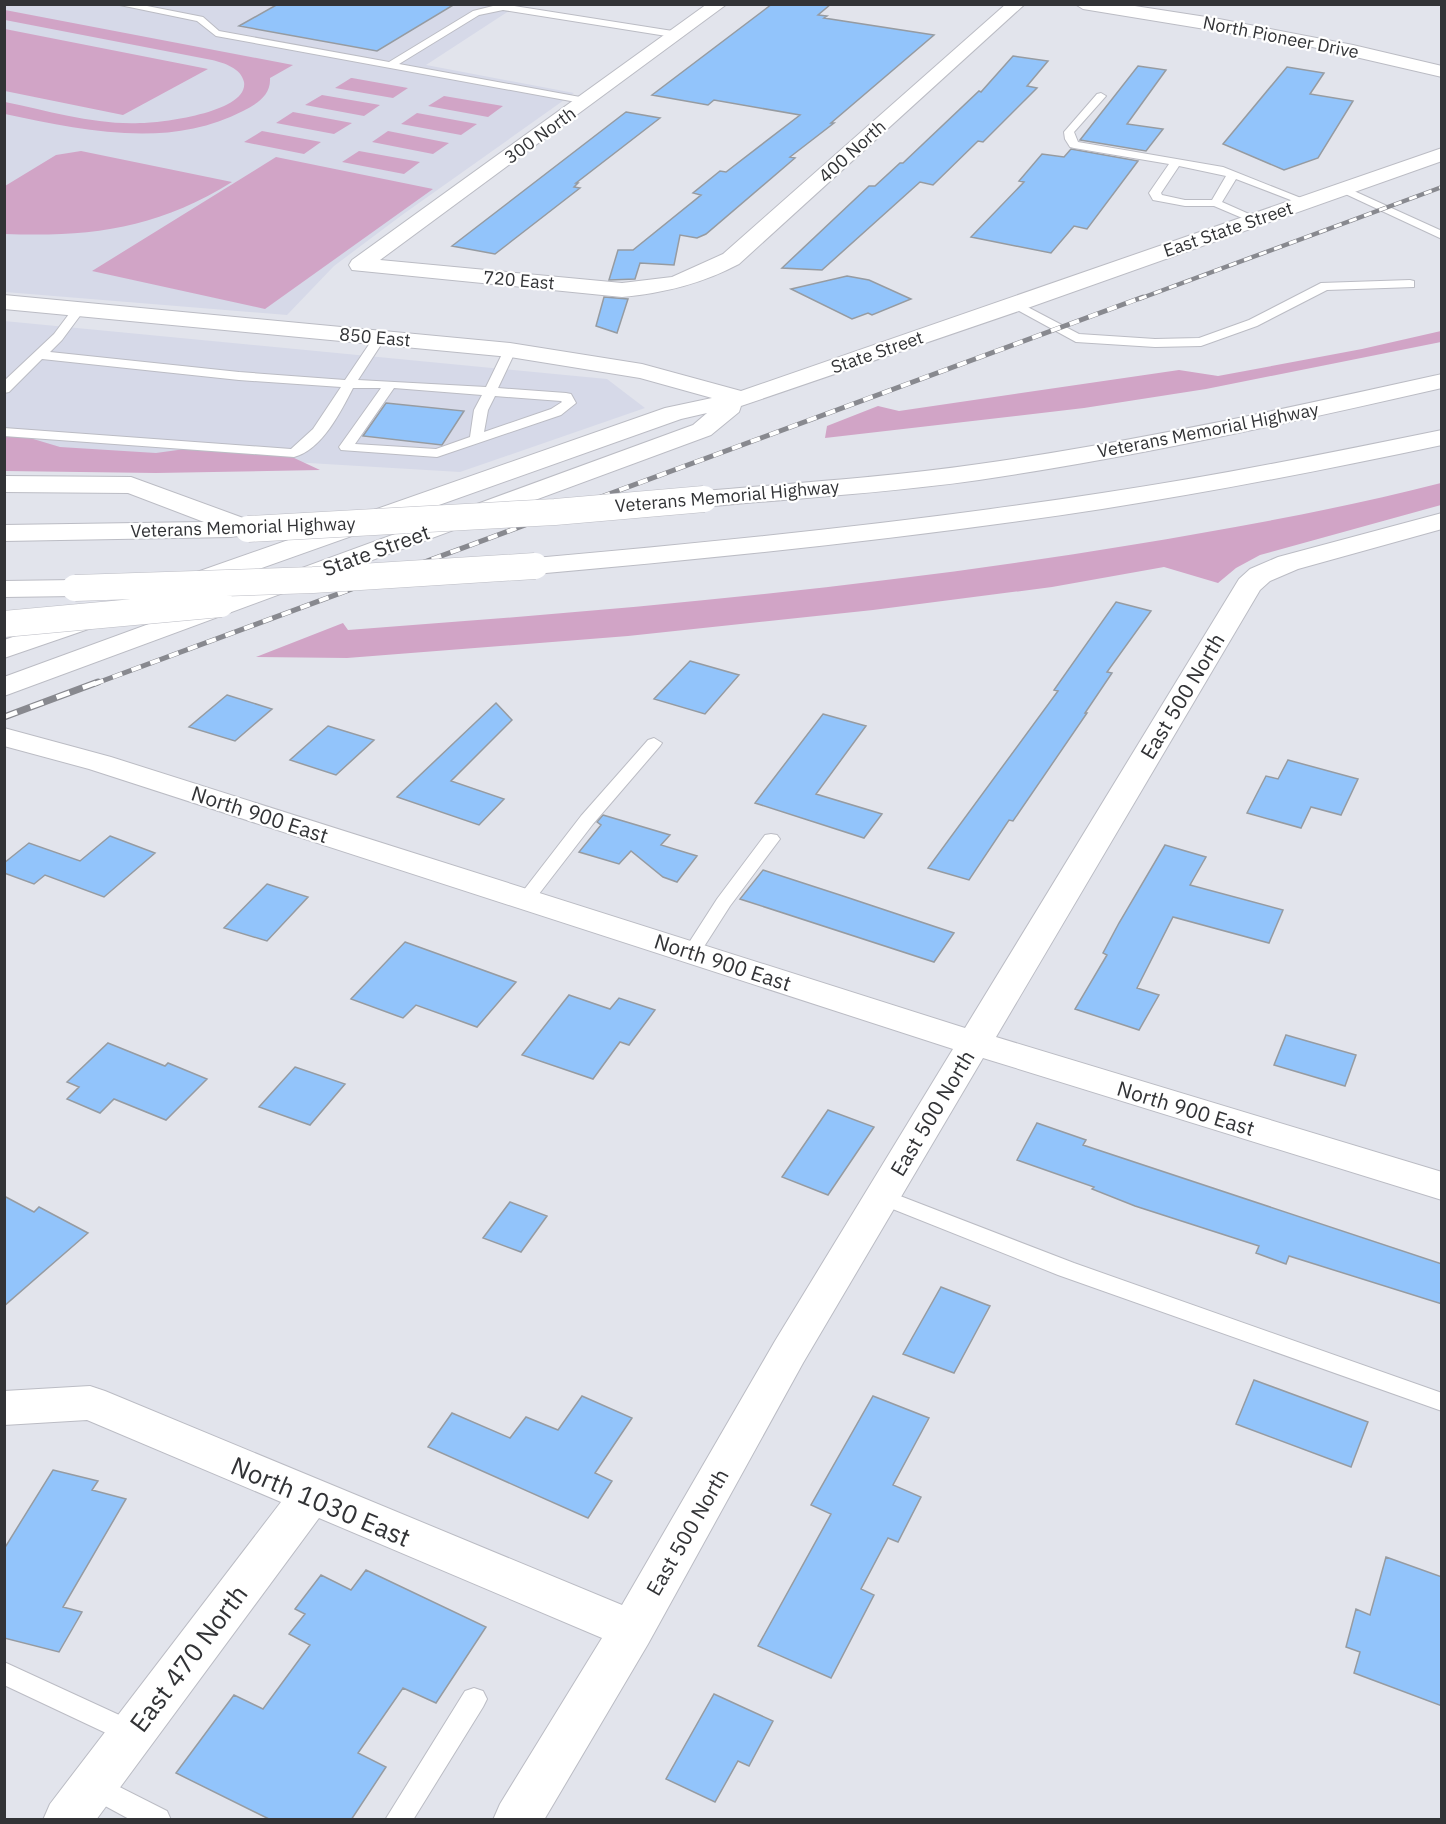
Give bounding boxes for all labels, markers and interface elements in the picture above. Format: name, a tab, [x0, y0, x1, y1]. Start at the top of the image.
street label: North Pioneer Drive	[1201, 11, 1361, 63]
street label: 300 North	[500, 101, 580, 169]
street label: 400 North	[814, 115, 890, 187]
street label: East State Street	[1160, 196, 1296, 262]
street label: 720 East	[482, 265, 556, 295]
street label: 850 East	[338, 322, 412, 352]
street label: State Street	[828, 325, 926, 379]
street label: Veterans Memorial Highway	[1095, 397, 1321, 463]
street label: Veterans Memorial Highway	[614, 475, 840, 517]
street label: Veterans Memorial Highway	[130, 512, 356, 542]
street label: State Street	[319, 518, 433, 582]
street label: East 500 North	[1133, 628, 1231, 764]
street label: North 900 East	[188, 779, 332, 849]
street label: North 900 East	[651, 927, 795, 997]
street label: East 500 North	[883, 1045, 981, 1181]
street label: North 900 East	[1114, 1074, 1258, 1142]
street label: North 1030 East	[226, 1448, 416, 1554]
street label: East 500 North	[639, 1463, 735, 1601]
street label: East 470 North	[121, 1577, 255, 1739]

